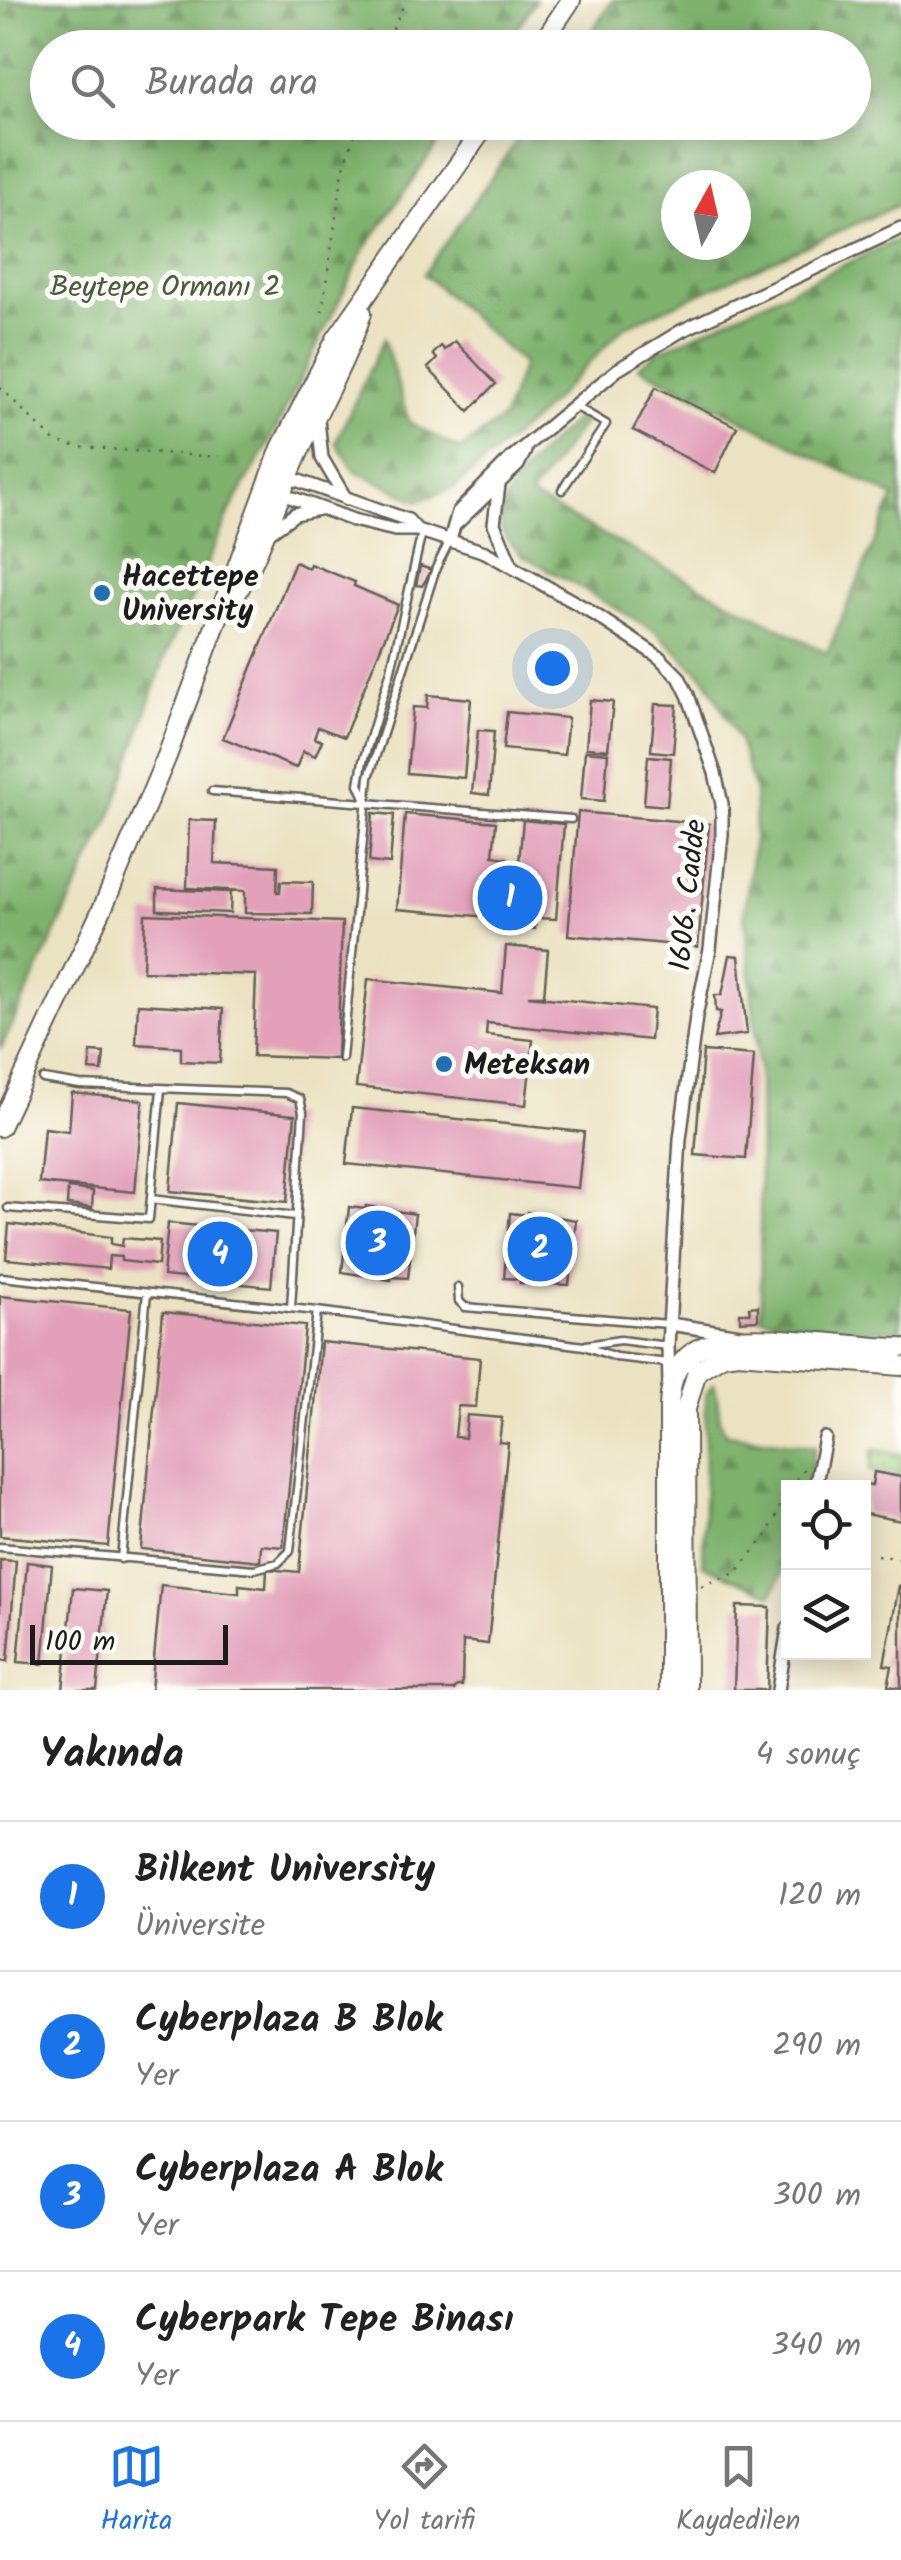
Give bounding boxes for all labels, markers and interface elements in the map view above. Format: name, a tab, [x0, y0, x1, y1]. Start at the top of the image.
search box	[30, 30, 871, 140]
text: Burada ara	[145, 55, 318, 115]
icon: search	[65, 58, 120, 113]
north arrow	[661, 170, 751, 260]
park label: Beytepe Ormanı 2	[49, 264, 281, 312]
place label: Hacettepe University	[122, 554, 259, 636]
marker: Hacettepe University	[91, 582, 113, 604]
your location	[527, 643, 578, 694]
street label: 1606. Cadde	[657, 817, 721, 974]
pin: 1	[478, 860, 542, 936]
place label: Meteksan	[464, 1042, 590, 1090]
marker: Meteksan	[433, 1053, 455, 1075]
pin: 3	[346, 1206, 410, 1280]
pin: 2	[508, 1212, 572, 1286]
pin: 4	[188, 1216, 252, 1292]
map controls	[781, 1480, 871, 1660]
button: locate	[781, 1480, 871, 1570]
button: layers	[781, 1570, 871, 1660]
scale bar	[30, 1620, 228, 1664]
text: 100 m	[45, 1620, 115, 1665]
text: Yakında	[40, 1722, 184, 1789]
text: 4 sonuç	[756, 1730, 861, 1781]
text: Bilkent University	[135, 1841, 435, 1901]
text: 1	[68, 1871, 77, 1922]
text: 120 m	[778, 1871, 861, 1922]
text: Üniversite	[135, 1901, 265, 1952]
text: Cyberplaza B Blok	[135, 1991, 442, 2051]
text: 2	[63, 2021, 82, 2072]
text: 290 m	[772, 2021, 861, 2072]
text: Yer	[135, 2051, 178, 2102]
text: Cyberplaza A Blok	[135, 2141, 443, 2201]
text: 3	[64, 2171, 81, 2222]
text: 300 m	[772, 2171, 861, 2222]
text: Yer	[135, 2201, 178, 2252]
text: Cyberpark Tepe Binası	[135, 2291, 513, 2351]
text: 4	[64, 2321, 81, 2372]
text: 340 m	[771, 2321, 861, 2372]
text: Yer	[135, 2351, 178, 2402]
tab: Harita	[101, 2439, 172, 2544]
tab: Yol tarifi	[373, 2439, 475, 2544]
tab: Kaydedilen	[676, 2439, 800, 2544]

